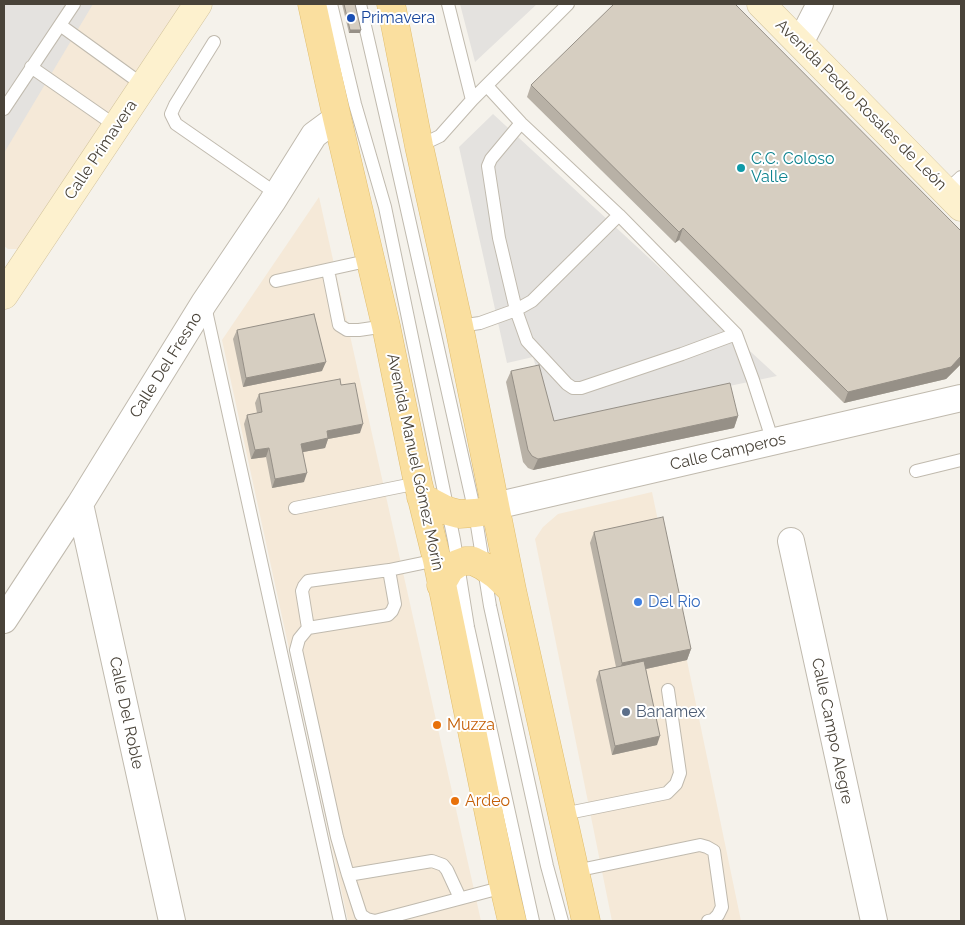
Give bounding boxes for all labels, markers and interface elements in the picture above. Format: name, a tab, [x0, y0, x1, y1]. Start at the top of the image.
place label: Primavera	[361, 8, 435, 28]
marker: Primavera	[345, 12, 357, 24]
street label: Avenida Pedro Rosales de León	[771, 15, 951, 195]
street label: Calle Primavera	[61, 97, 141, 203]
place label: C.C. Coloso Valle	[751, 149, 834, 187]
marker: C.C. Coloso Valle	[735, 162, 747, 174]
street label: Calle Del Fresno	[126, 308, 206, 422]
street label: Avenida Manuel Gómez Morín	[383, 352, 447, 572]
street label: Calle Camperos	[668, 429, 788, 475]
place label: Del Rio	[648, 592, 701, 612]
marker: Del Rio	[632, 596, 644, 608]
street label: Calle Del Roble	[105, 655, 147, 771]
street label: Calle Campo Alegre	[807, 656, 857, 806]
place label: Banamex	[636, 702, 705, 722]
marker: Banamex	[620, 706, 632, 718]
place label: Muzza	[447, 715, 495, 735]
marker: Muzza	[431, 719, 443, 731]
place label: Ardeo	[465, 791, 510, 811]
marker: Ardeo	[449, 795, 461, 807]

